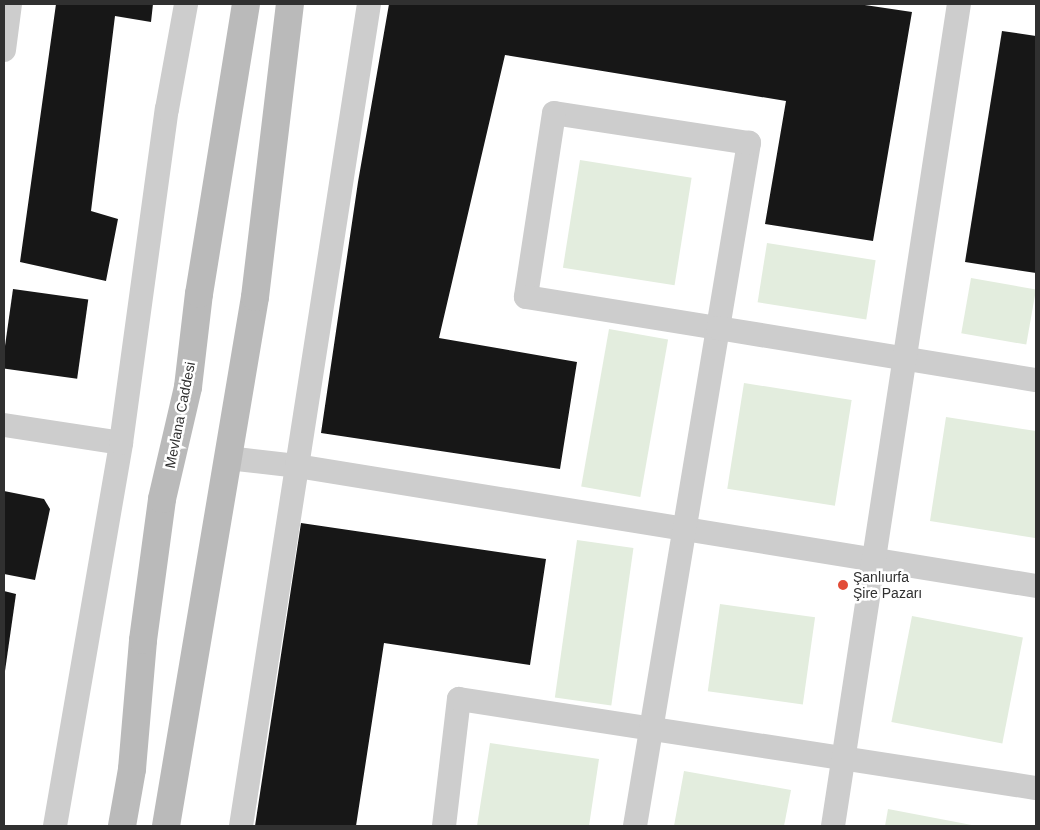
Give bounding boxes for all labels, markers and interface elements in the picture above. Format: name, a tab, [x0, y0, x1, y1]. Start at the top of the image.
street label: Mevlana Caddesi	[161, 360, 199, 470]
place label: Şanlıurfa Şire Pazarı	[853, 569, 922, 602]
marker: Şanlıurfa Şire Pazarı	[837, 579, 849, 591]

